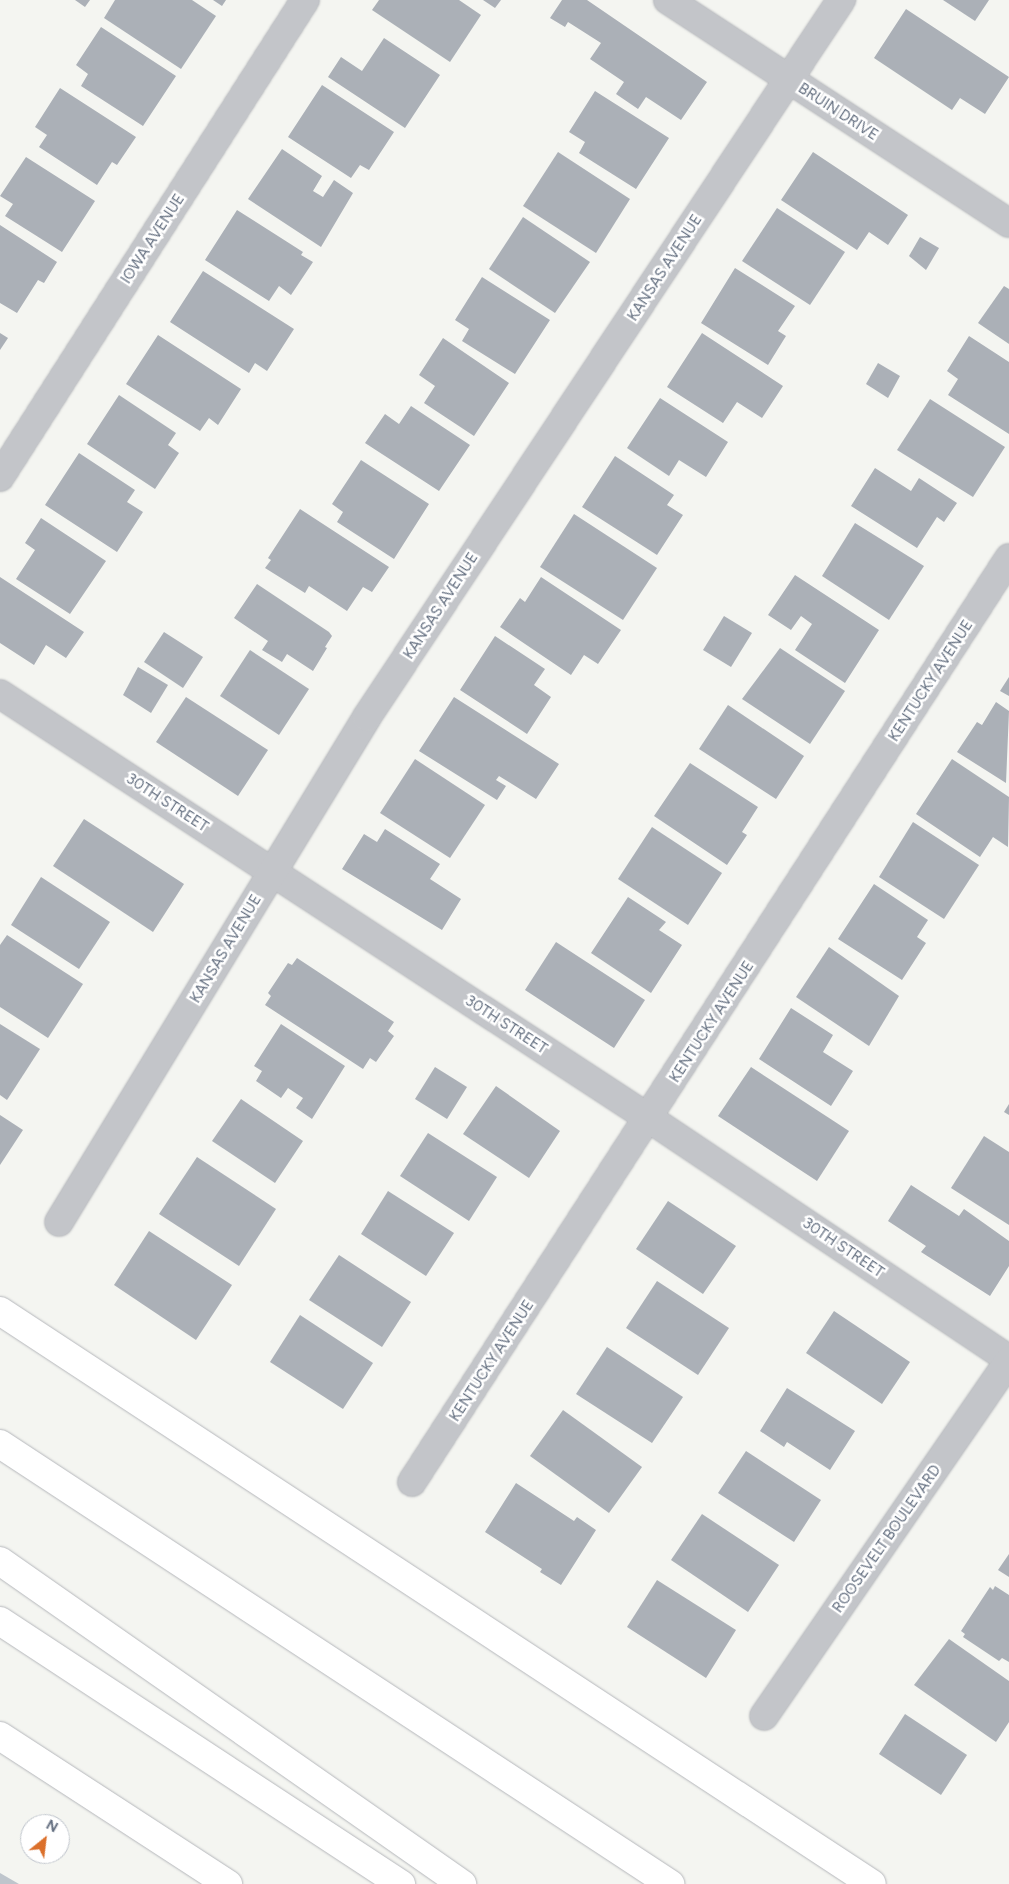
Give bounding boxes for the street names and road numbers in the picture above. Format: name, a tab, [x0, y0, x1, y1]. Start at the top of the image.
street label: BRUIN DRIVE	[795, 80, 881, 144]
street label: IOWA AVENUE	[117, 191, 189, 287]
street label: KANSAS AVENUE	[624, 211, 706, 325]
street label: KANSAS AVENUE	[400, 549, 482, 663]
street label: KENTUCKY AVENUE	[885, 617, 977, 745]
street label: 30TH STREET	[123, 770, 211, 836]
street label: KANSAS AVENUE	[187, 892, 265, 1006]
street label: KENTUCKY AVENUE	[666, 958, 758, 1086]
street label: 30TH STREET	[462, 992, 550, 1058]
street label: 30TH STREET	[799, 1214, 887, 1282]
street label: KENTUCKY AVENUE	[446, 1297, 538, 1425]
street label: ROOSEVELT BOULEVARD	[829, 1462, 945, 1616]

